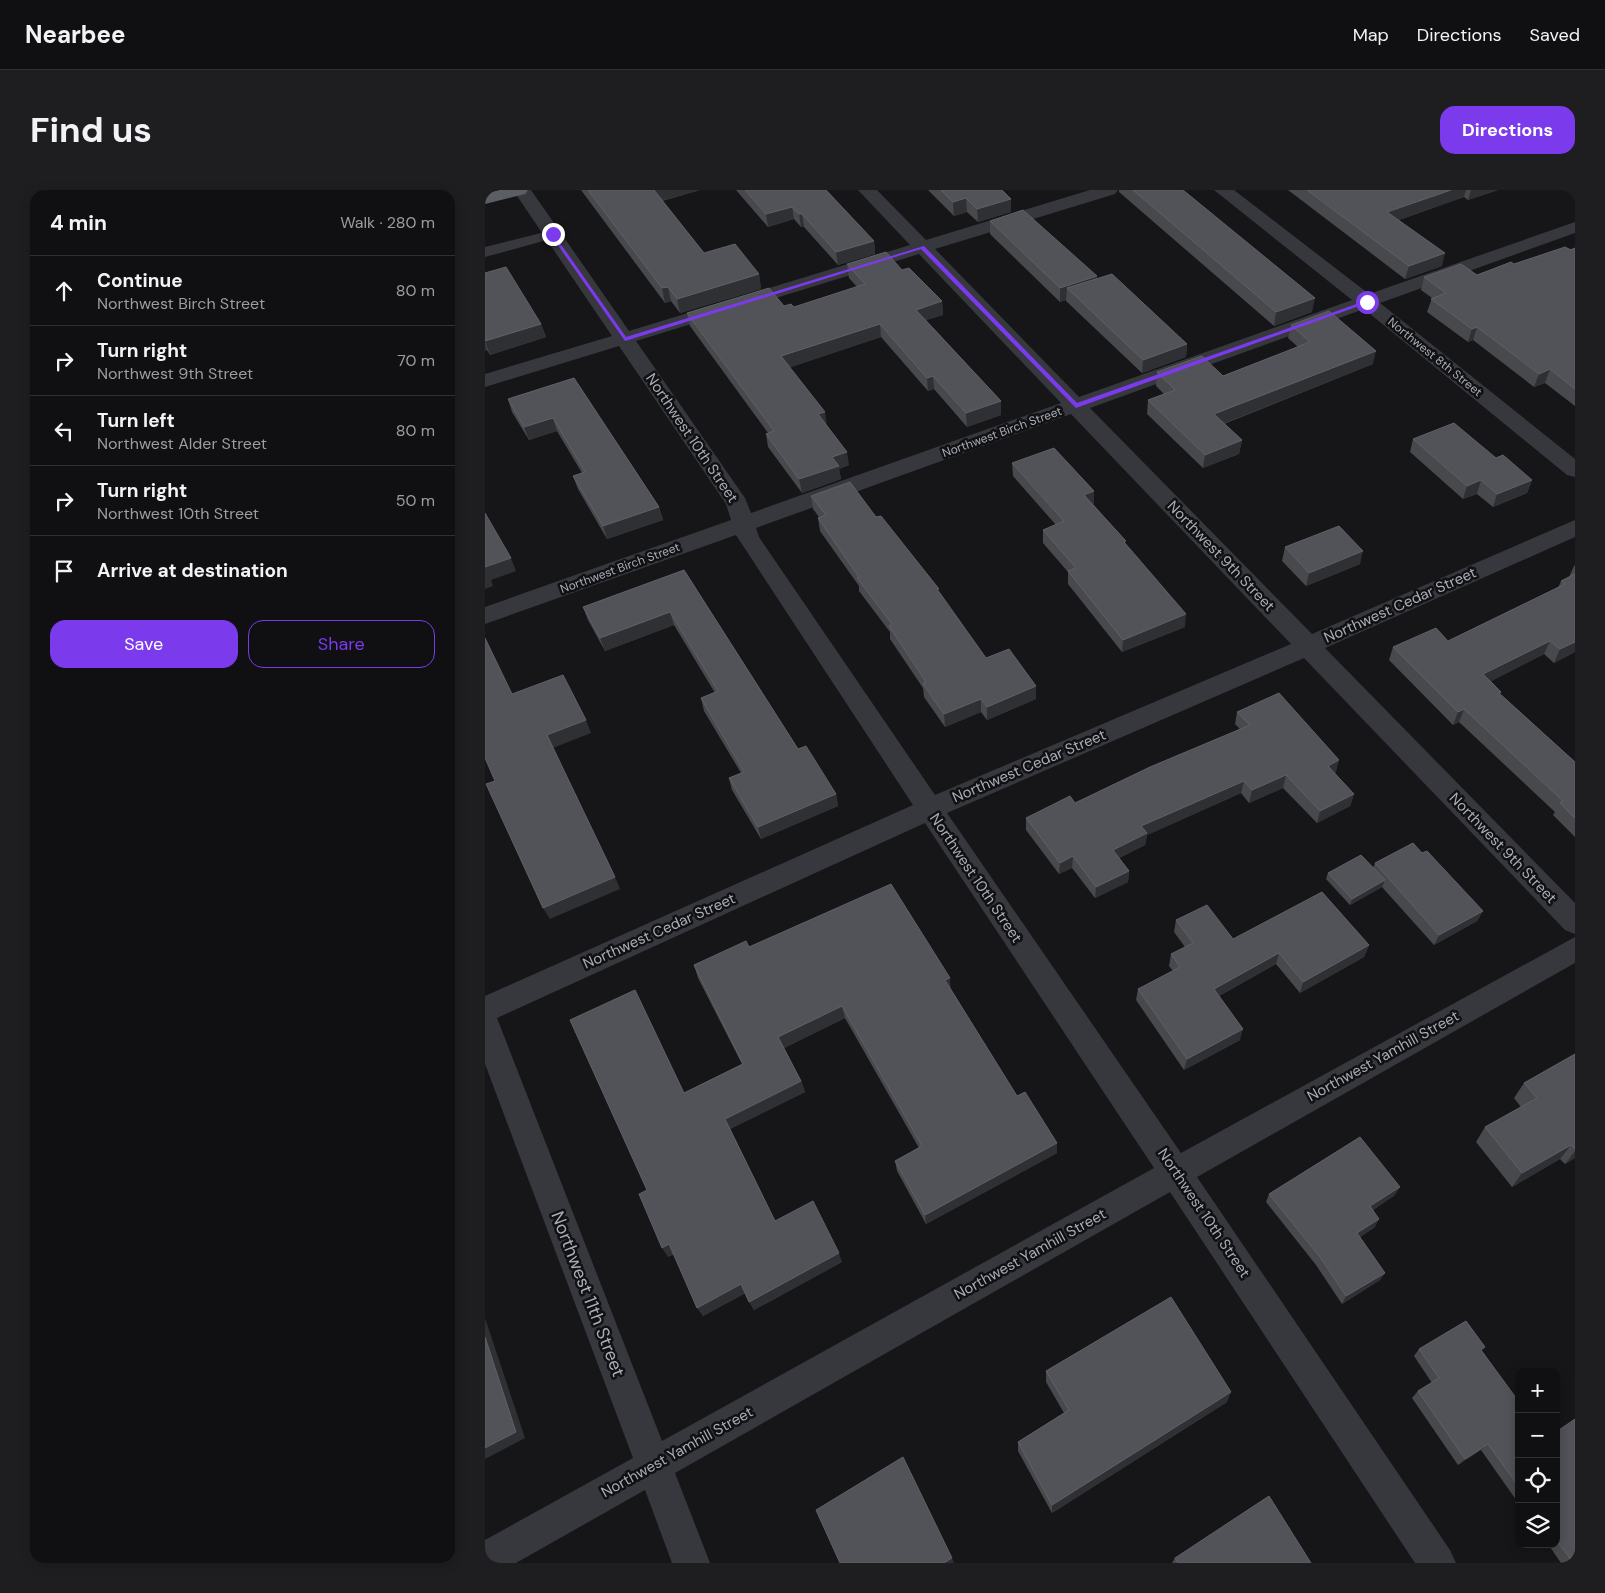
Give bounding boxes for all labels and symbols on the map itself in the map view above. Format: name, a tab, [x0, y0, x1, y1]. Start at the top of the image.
route end	[542, 223, 565, 246]
route start	[1356, 291, 1379, 314]
street label: Northwest 8th Street	[1385, 314, 1486, 400]
street label: Northwest 10th Street	[641, 369, 743, 507]
street label: Northwest Birch Street	[940, 403, 1064, 461]
street label: Northwest 9th Street	[1163, 496, 1279, 616]
street label: Northwest Birch Street	[558, 539, 682, 597]
street label: Northwest Cedar Street	[1321, 562, 1480, 648]
street label: Northwest Cedar Street	[949, 725, 1109, 807]
street label: Northwest 9th Street	[1445, 788, 1561, 908]
street label: Northwest 10th Street	[925, 809, 1027, 947]
street label: Northwest Cedar Street	[580, 888, 739, 974]
street label: Northwest Yamhill Street	[1304, 1006, 1463, 1106]
street label: Northwest 10th Street	[1153, 1144, 1255, 1282]
street label: Northwest Yamhill Street	[951, 1204, 1110, 1304]
street label: Northwest 11th Street	[545, 1208, 631, 1380]
street label: Northwest Yamhill Street	[598, 1402, 757, 1502]

